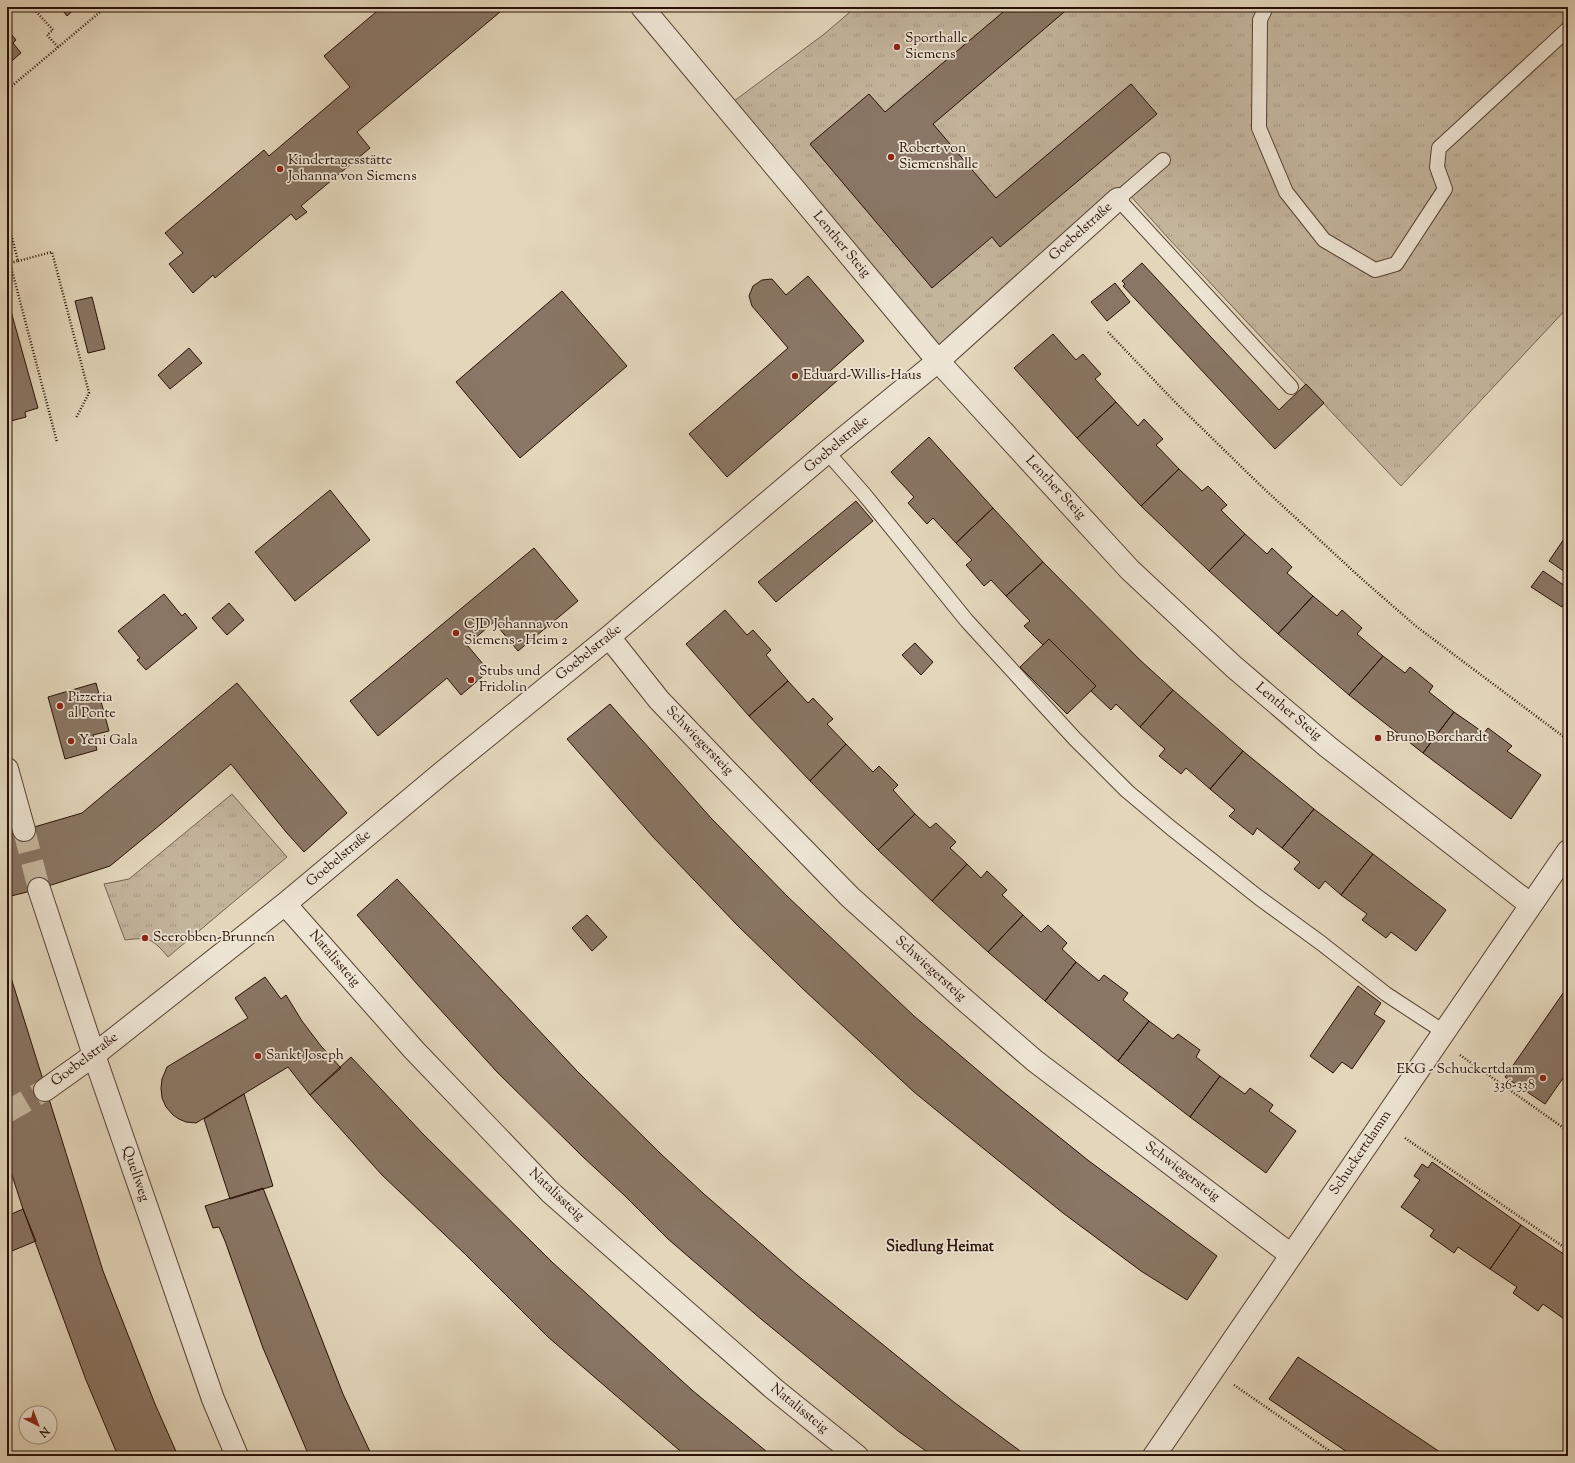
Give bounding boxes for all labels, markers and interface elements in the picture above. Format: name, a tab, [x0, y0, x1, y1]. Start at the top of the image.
place label: Sporthalle Siemens	[905, 29, 968, 65]
marker: Sporthalle Siemens	[892, 42, 902, 52]
place label: Robert von Siemenshalle	[899, 139, 978, 175]
place label: Kindertagesstätte Johanna von Siemens	[287, 151, 417, 187]
marker: Robert von Siemenshalle	[886, 152, 896, 162]
marker: Kindertagesstätte Johanna von Siemens	[275, 164, 285, 174]
street label: Goebelstraße	[1045, 198, 1117, 266]
street label: Lenther Steig	[807, 207, 875, 283]
place label: Eduard-Willis-Haus	[803, 366, 921, 386]
marker: Eduard-Willis-Haus	[790, 371, 800, 381]
street label: Goebelstraße	[800, 412, 874, 478]
street label: Lenther Steig	[1020, 452, 1090, 525]
place label: CJD Johanna von Siemens - Heim 2	[464, 615, 569, 651]
street label: Goebelstraße	[552, 620, 626, 686]
marker: CJD Johanna von Siemens - Heim 2	[451, 628, 461, 638]
place label: Stubs und Fridolin	[479, 662, 540, 698]
marker: Stubs und Fridolin	[466, 675, 476, 685]
street label: Lenther Steig	[1250, 678, 1326, 746]
place label: Pizzeria al Ponte	[68, 688, 116, 724]
marker: Pizzeria al Ponte	[55, 701, 65, 711]
street label: Schwiegersteig	[661, 702, 737, 780]
place label: Bruno Borchardt	[1386, 728, 1487, 748]
place label: Yeni Gala	[79, 731, 138, 751]
marker: Bruno Borchardt	[1373, 733, 1383, 743]
marker: Yeni Gala	[66, 736, 76, 746]
street label: Goebelstraße	[302, 826, 376, 892]
street label: Natalissteig	[304, 926, 364, 992]
place label: Seerobben-Brunnen	[153, 928, 275, 948]
street label: Schwiegersteig	[890, 932, 970, 1007]
marker: Seerobben-Brunnen	[140, 933, 150, 943]
street label: Goebelstraße	[47, 1028, 123, 1092]
place label: Sankt Joseph	[266, 1046, 344, 1066]
marker: Sankt Joseph	[253, 1051, 263, 1061]
place label: EKG - Schuckertdamm 336-338	[1396, 1060, 1535, 1096]
marker: EKG - Schuckertdamm 336-338	[1538, 1073, 1548, 1083]
street label: Schuckertdamm	[1325, 1106, 1397, 1199]
street label: Schwiegersteig	[1140, 1137, 1224, 1207]
street label: Quellweg	[116, 1144, 154, 1205]
street label: Natalissteig	[524, 1164, 588, 1226]
district label: Siedlung Heimat	[886, 1237, 995, 1258]
street label: Natalissteig	[766, 1379, 832, 1439]
north arrow	[18, 1405, 58, 1445]
text: N	[35, 1422, 53, 1441]

